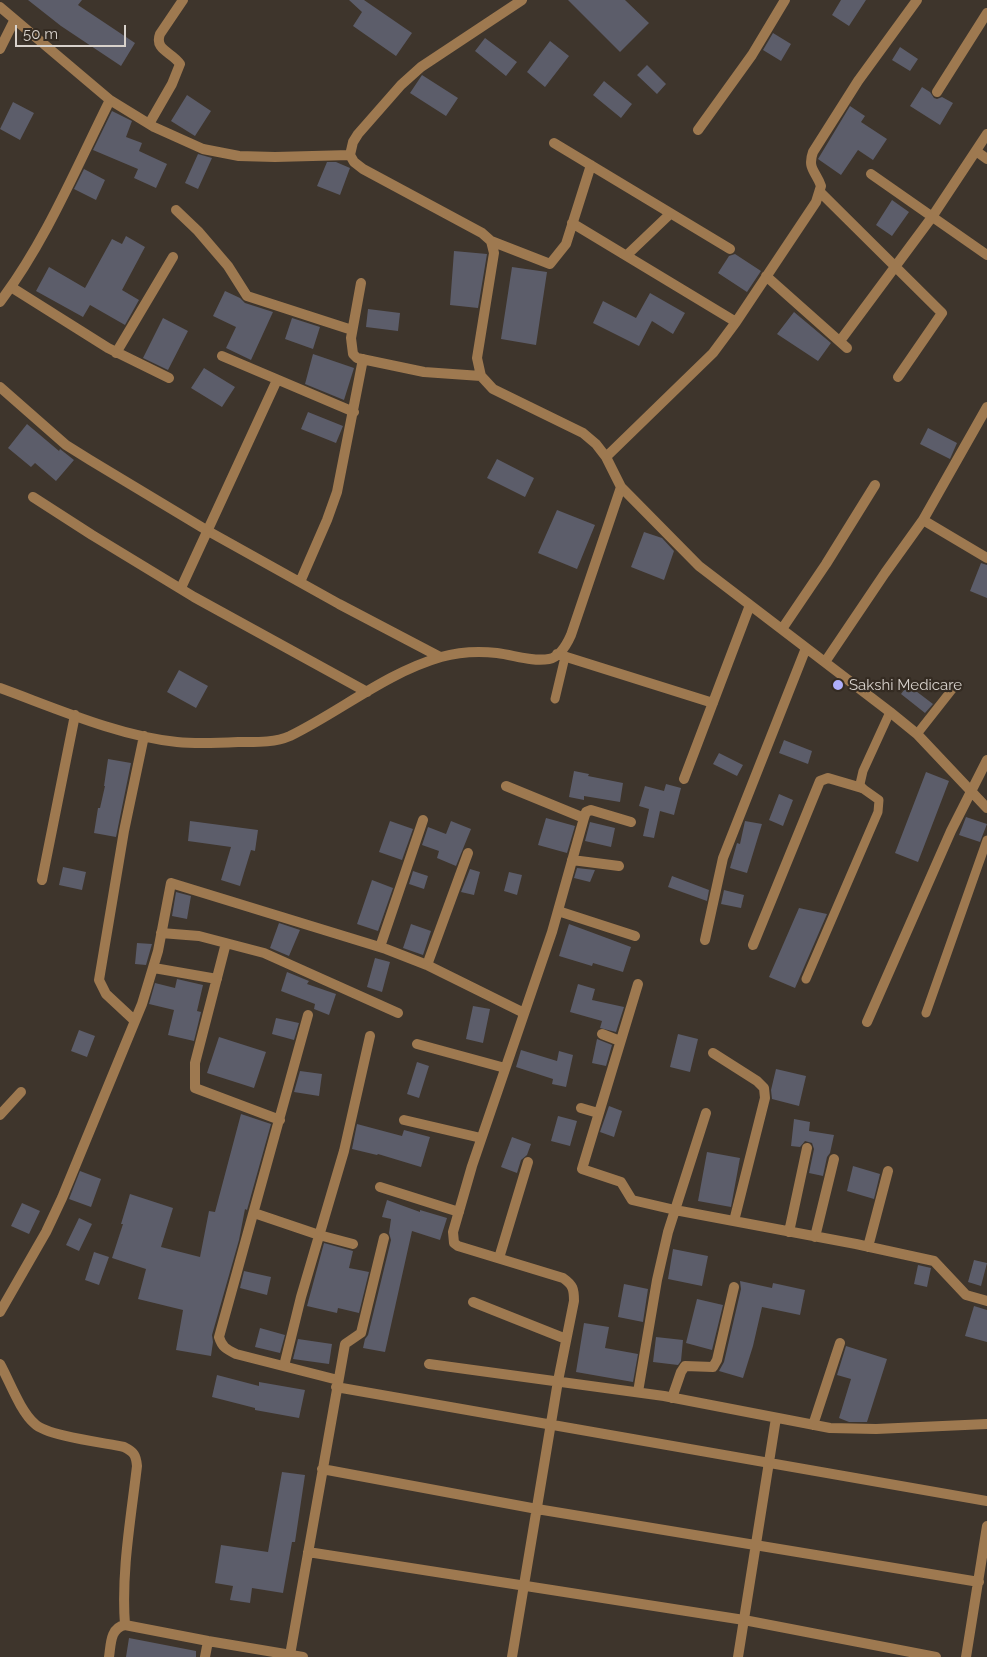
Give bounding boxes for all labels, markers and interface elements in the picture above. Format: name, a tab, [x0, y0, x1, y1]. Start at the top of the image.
scale bar	[18, 15, 129, 47]
text: 50 m	[23, 25, 58, 43]
place label: Sakshi Medicare	[849, 676, 962, 694]
marker: Sakshi Medicare	[831, 678, 845, 692]

